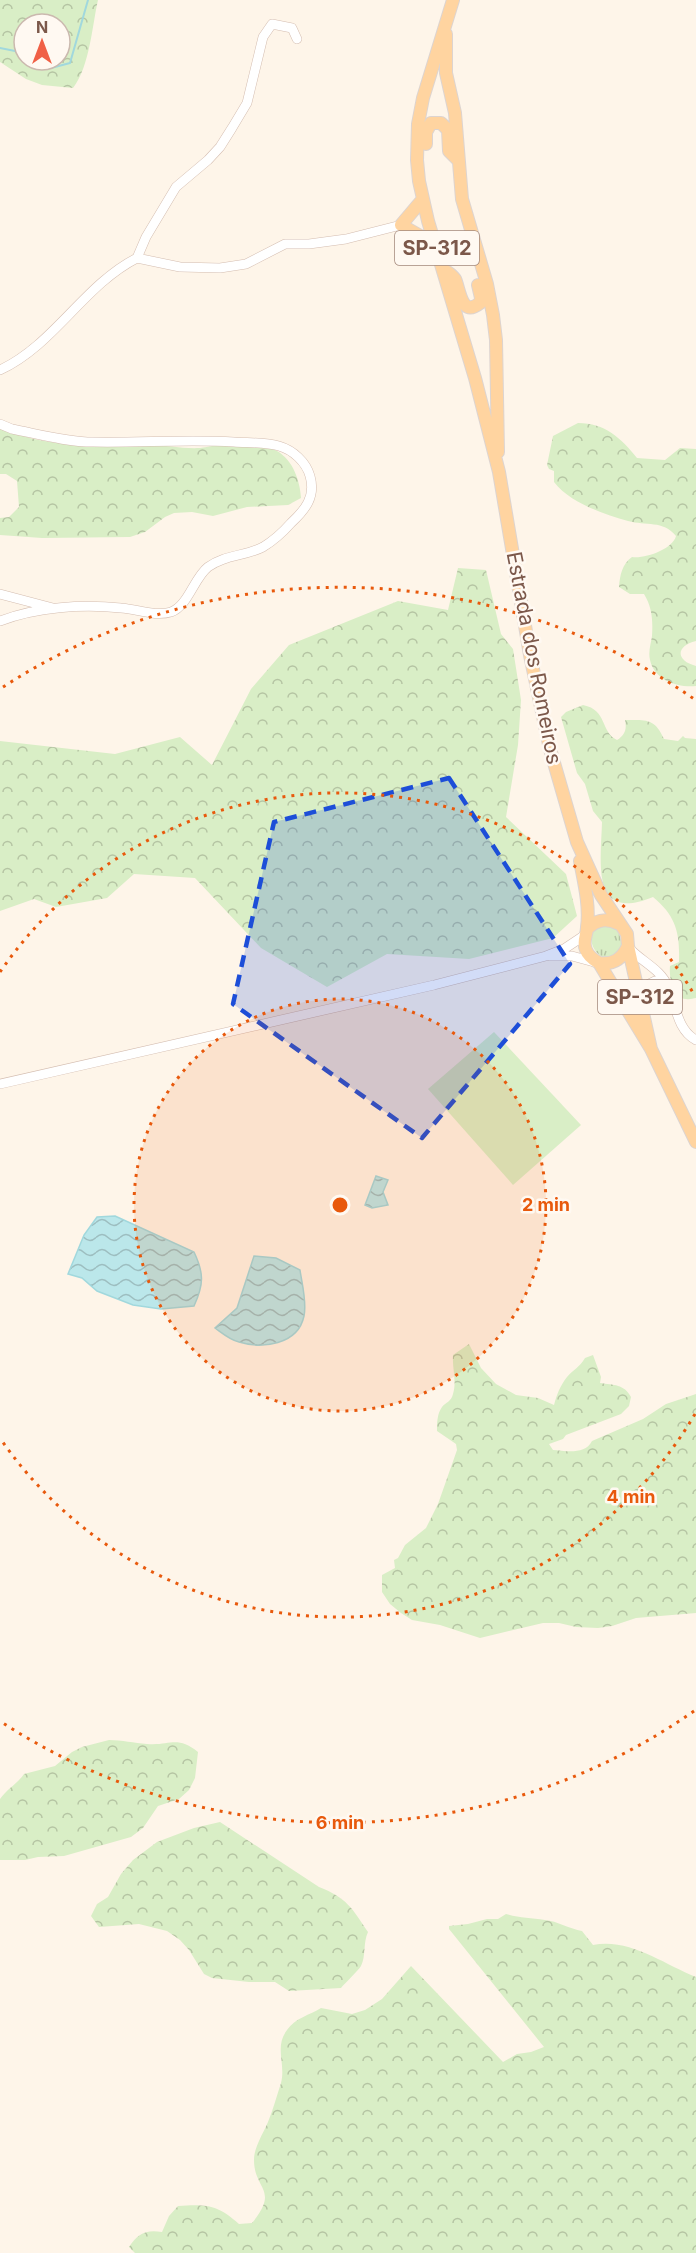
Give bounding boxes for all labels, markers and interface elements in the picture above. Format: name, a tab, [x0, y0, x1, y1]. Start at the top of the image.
north arrow	[12, 12, 72, 72]
text: N	[36, 17, 48, 37]
road number: SP-312	[395, 231, 479, 265]
street label: Estrada dos Romeiros	[502, 549, 567, 766]
road number: SP-312	[598, 980, 682, 1014]
text: 2 min	[522, 1194, 570, 1215]
centre of rings	[330, 1195, 350, 1215]
text: 4 min	[607, 1486, 655, 1507]
text: 6 min	[316, 1812, 364, 1833]

